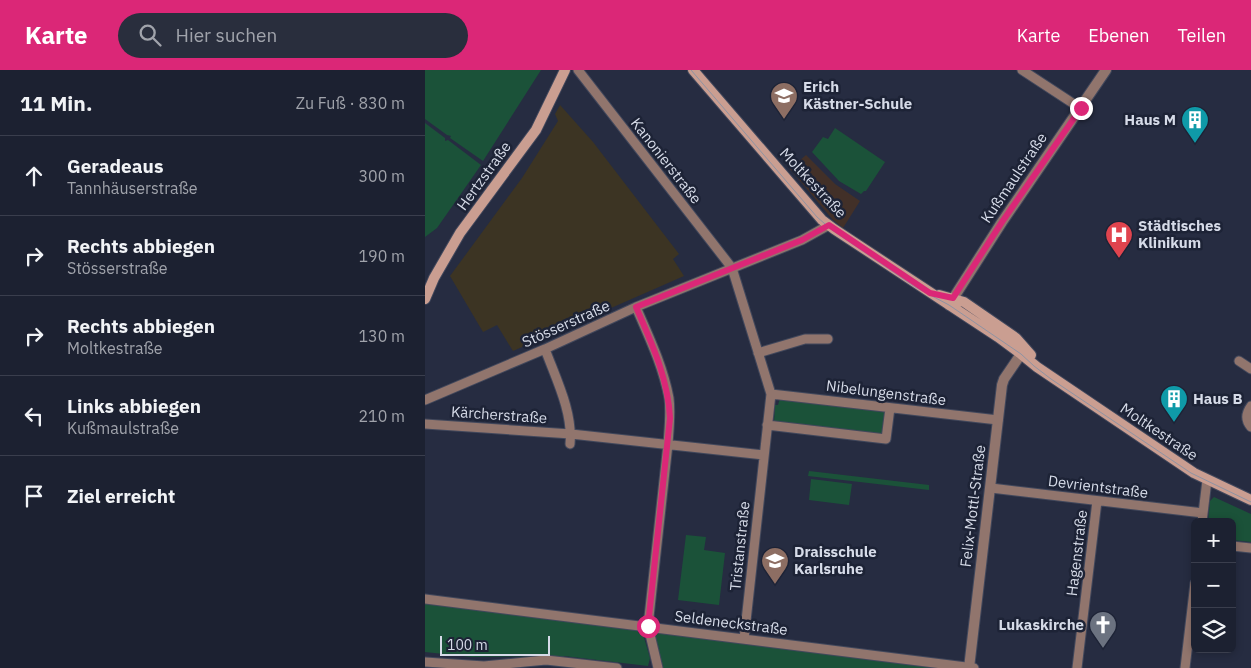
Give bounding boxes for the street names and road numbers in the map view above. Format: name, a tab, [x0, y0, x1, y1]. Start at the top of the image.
street label: Kanonierstraße	[627, 114, 706, 208]
street label: Kußmaulstraße	[976, 129, 1051, 227]
street label: Hertzstraße	[452, 138, 515, 214]
street label: Moltkestraße	[776, 143, 851, 222]
street label: Stösserstraße	[519, 296, 613, 351]
street label: Nibelungenstraße	[825, 376, 947, 409]
street label: Moltkestraße	[1117, 399, 1202, 464]
street label: Kärcherstraße	[450, 402, 548, 427]
street label: Felix-Mottl-Straße	[956, 444, 989, 568]
street label: Devrientstraße	[1047, 471, 1149, 502]
street label: Tristanstraße	[725, 500, 754, 592]
street label: Hagenstraße	[1062, 509, 1091, 597]
street label: Seldeneckstraße	[673, 606, 789, 639]

